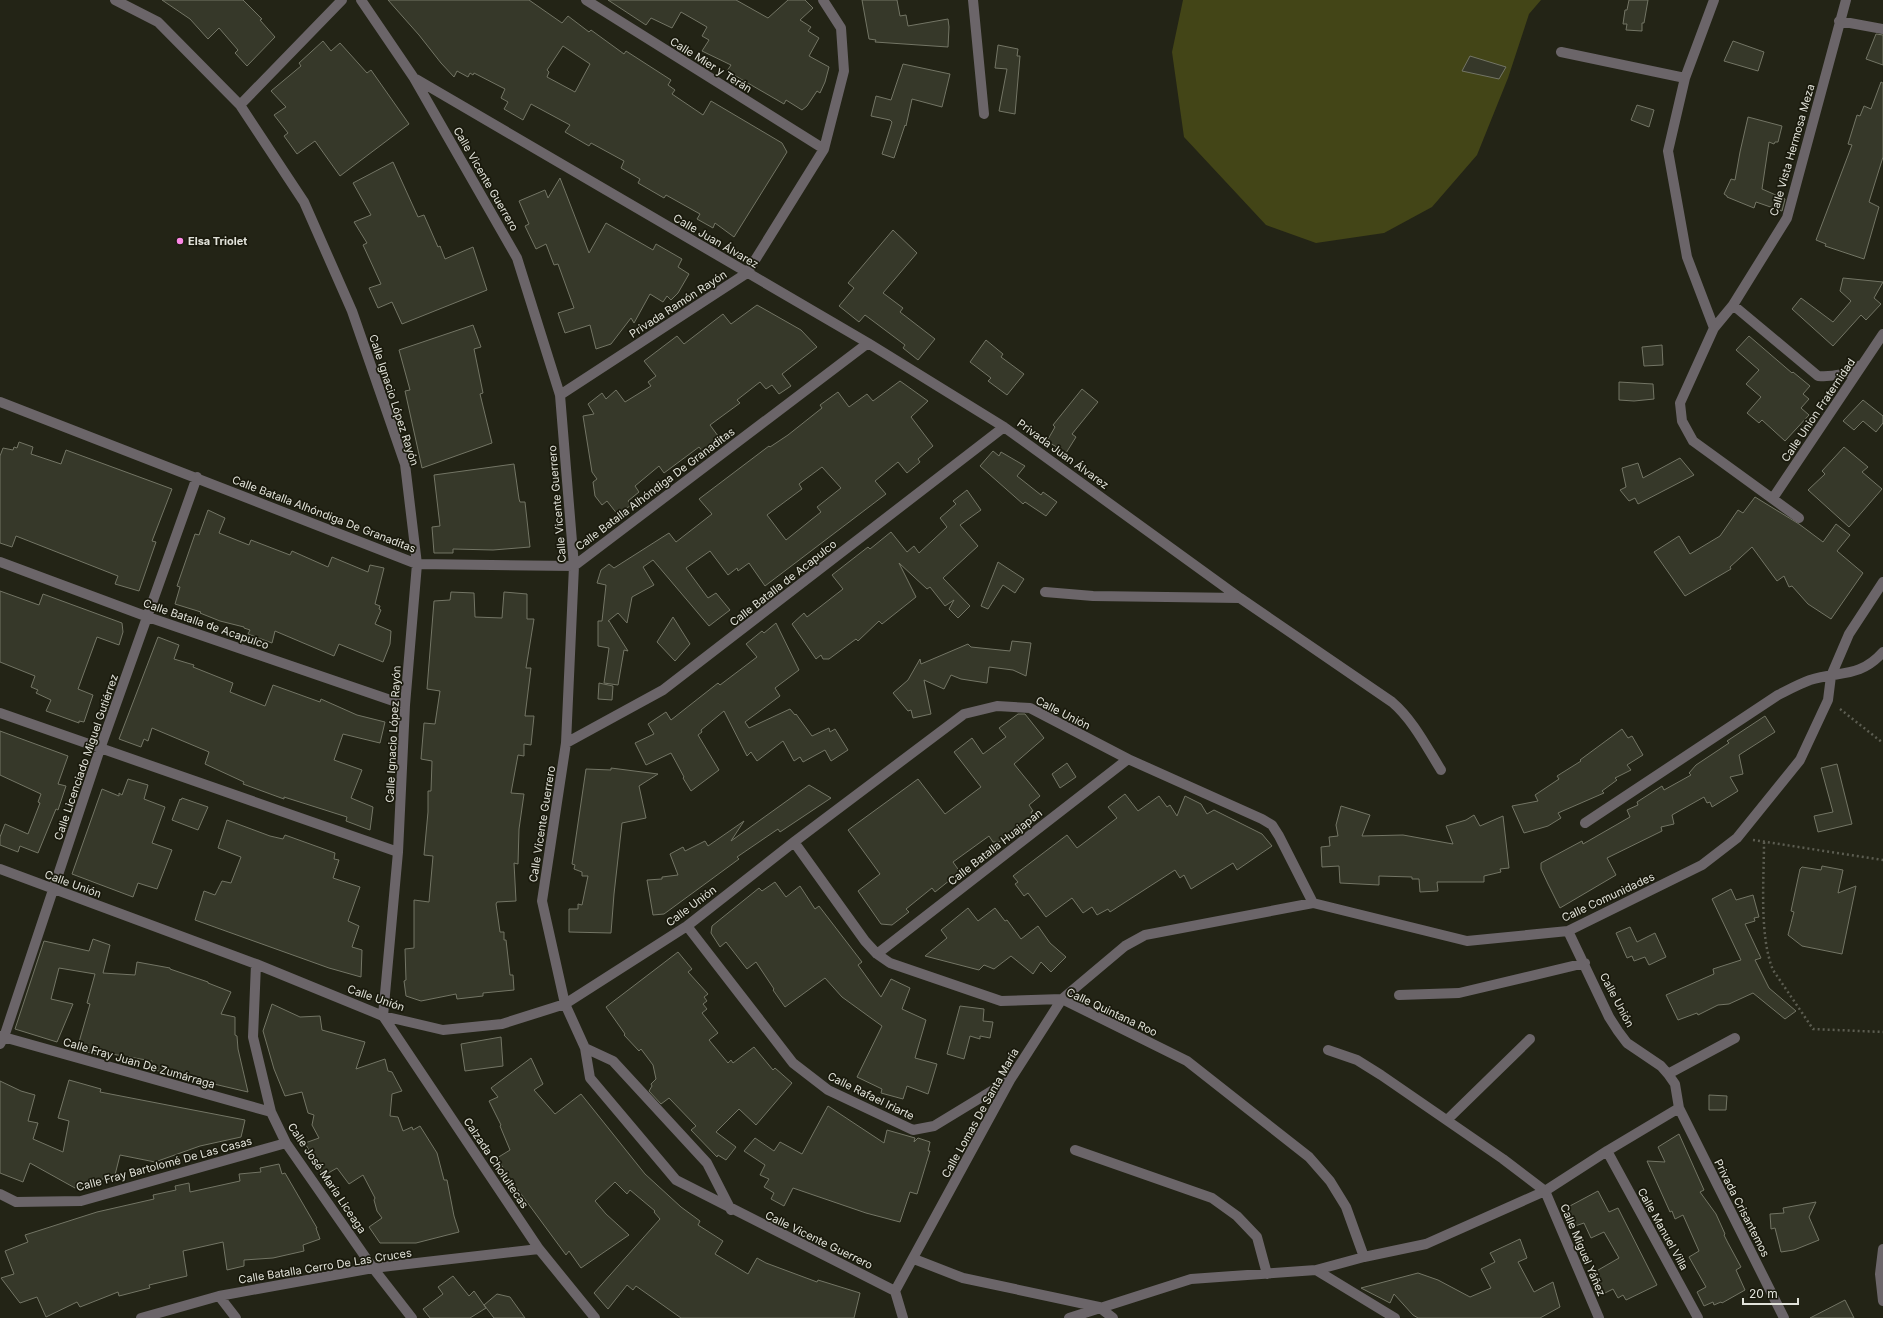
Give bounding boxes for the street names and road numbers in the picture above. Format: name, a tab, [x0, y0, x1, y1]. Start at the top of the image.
street label: Calle Mier y Terán	[667, 34, 755, 96]
street label: Calle Vista Hermosa Meza	[1766, 82, 1818, 218]
street label: Calle Vicente Guerrero	[450, 124, 522, 234]
street label: Calle Juan Álvarez	[671, 211, 761, 271]
street label: Privada Ramón Rayón	[627, 267, 729, 341]
street label: Calle Ignacio López Rayón	[366, 333, 422, 467]
street label: Calle Union Fraternidad	[1778, 355, 1858, 465]
street label: Privada Juan Álvarez	[1014, 416, 1112, 492]
street label: Calle Batalla Alhóndiga De Granaditas	[573, 424, 738, 554]
street label: Calle Vicente Guerrero	[545, 444, 569, 563]
street label: Calle Batalla Alhóndiga De Granaditas	[230, 472, 418, 556]
street label: Calle Batalla de Acapulco	[727, 537, 840, 629]
street label: Calle Batalla de Acapulco	[141, 596, 271, 652]
street label: Calle Ignacio López Rayón	[382, 665, 404, 803]
street label: Calle Licenciado Miguel Gutiérrez	[51, 672, 121, 842]
street label: Calle Unión	[1033, 693, 1093, 733]
street label: Calle Vicente Guerrero	[526, 764, 558, 883]
street label: Calle Batalla Huajapan	[945, 806, 1045, 888]
street label: Calle Unión	[43, 867, 103, 901]
street label: Calle Comunidades	[1559, 869, 1657, 925]
street label: Calle Unión	[663, 883, 719, 929]
street label: Calle Unión	[1597, 970, 1637, 1030]
street label: Calle Unión	[346, 982, 406, 1014]
street label: Calle Quintana Roo	[1064, 985, 1160, 1039]
street label: Calle Fray Juan De Zumárraga	[61, 1035, 217, 1091]
street label: Calle Lomas De Santa María	[938, 1046, 1022, 1180]
street label: Calle Rafael Iriarte	[825, 1069, 917, 1123]
street label: Calzada Cholultecas	[460, 1115, 532, 1211]
street label: Calle José María Liceaga	[285, 1120, 369, 1236]
street label: Calle Fray Bartolomé De Las Casas	[74, 1134, 254, 1194]
street label: Privada Crisantemos	[1711, 1157, 1773, 1259]
street label: Calle Manuel Villa	[1635, 1185, 1691, 1273]
street label: Calle Miguel Yáñez	[1557, 1202, 1609, 1298]
street label: Calle Vicente Guerrero	[763, 1208, 875, 1272]
street label: Calle Batalla Cerro De Las Cruces	[237, 1245, 413, 1287]

